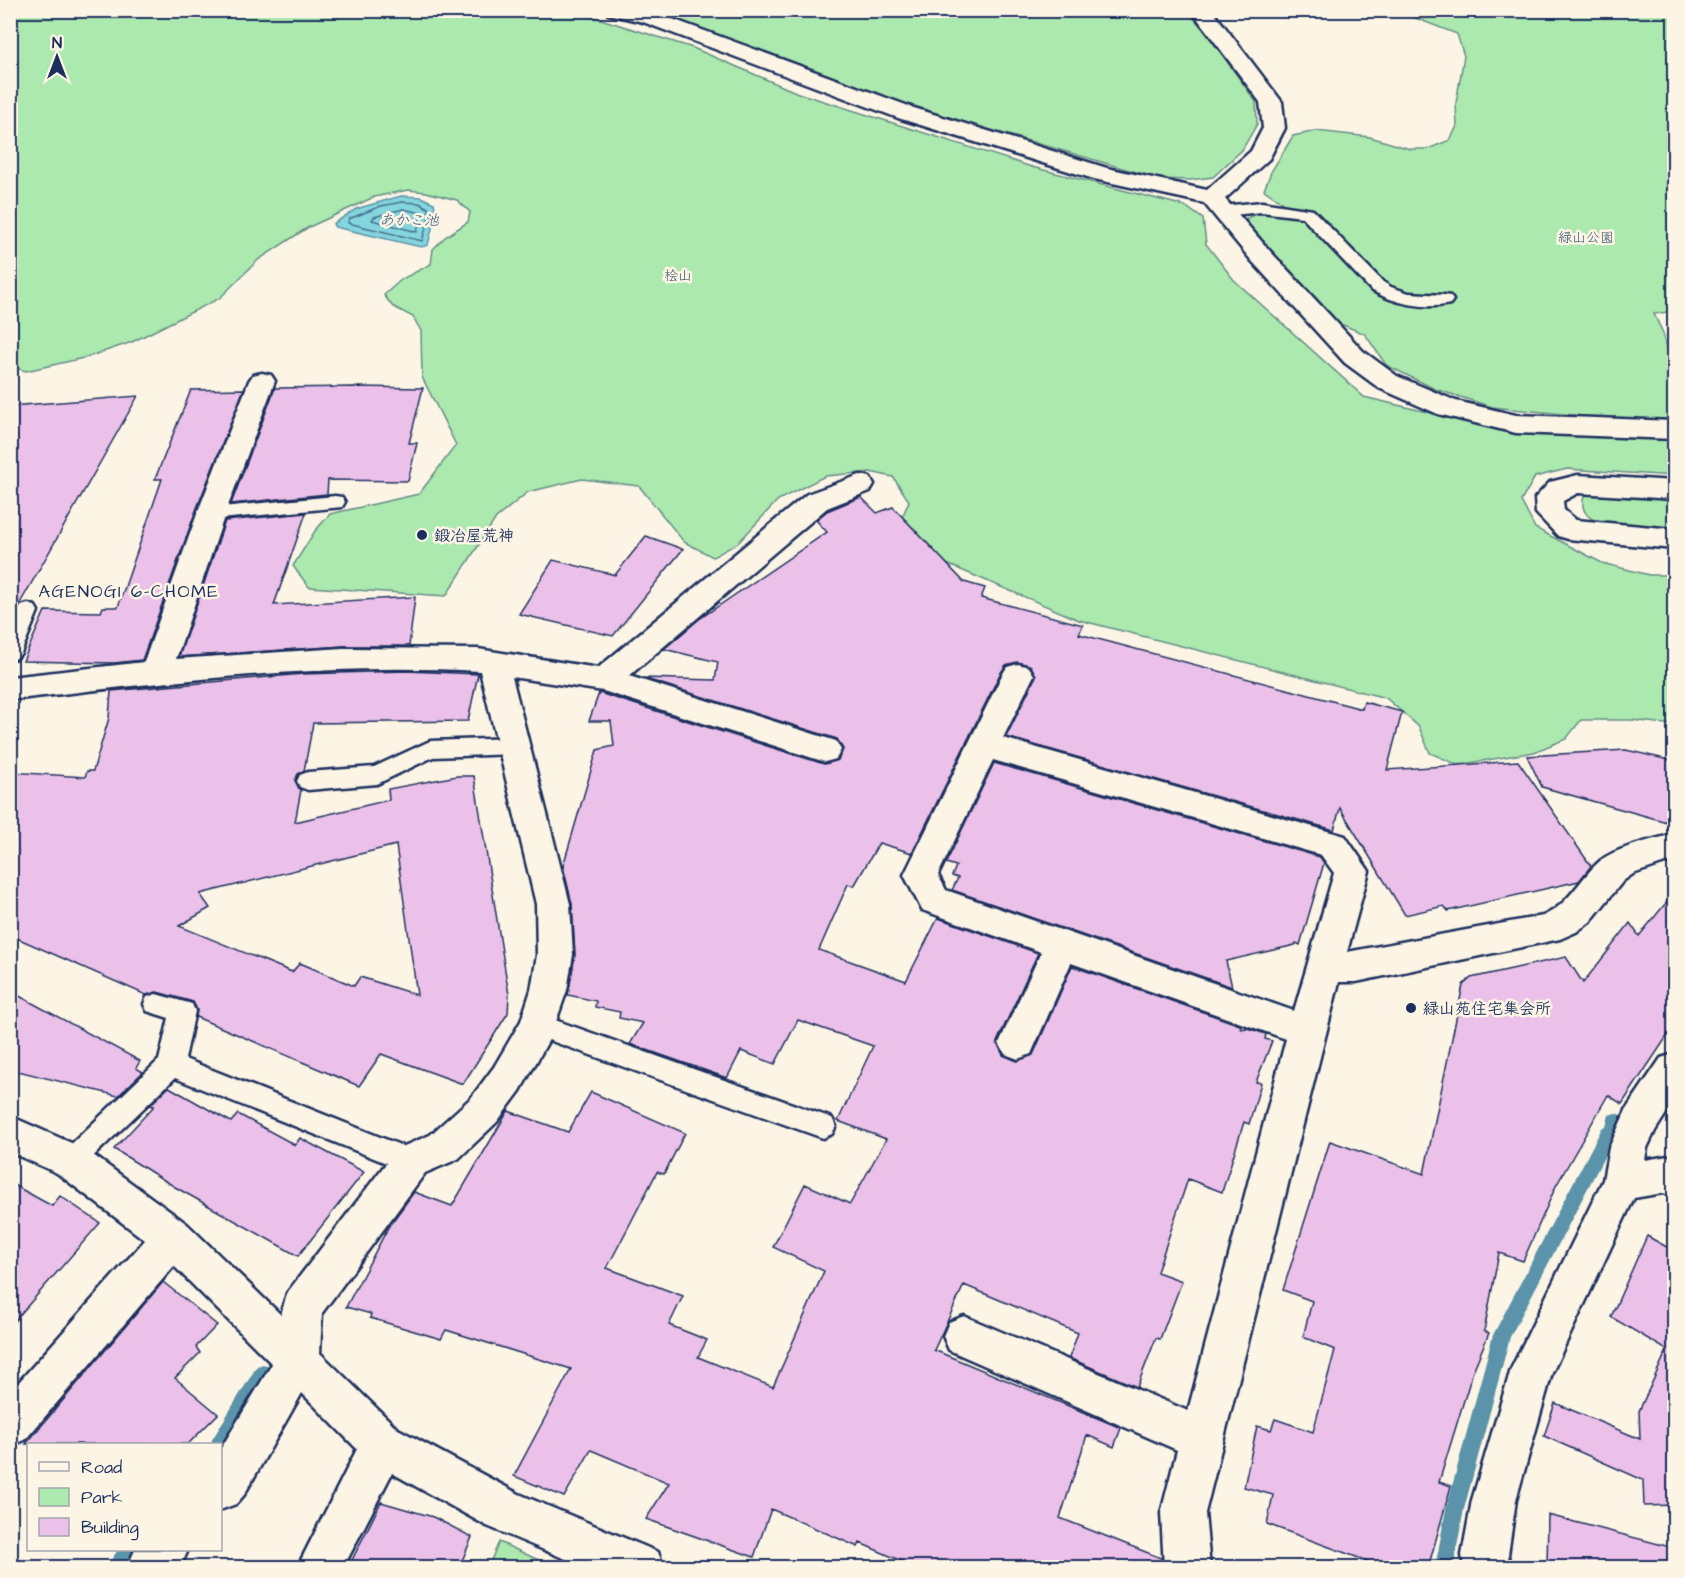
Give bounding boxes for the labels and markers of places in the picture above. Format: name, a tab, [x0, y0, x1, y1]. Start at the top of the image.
place label: 鍛冶屋荒神	[434, 525, 514, 547]
marker: 鍛冶屋荒神	[415, 528, 429, 542]
place label: 緑山苑住宅集会所	[1423, 998, 1551, 1020]
marker: 緑山苑住宅集会所	[1404, 1001, 1418, 1015]

